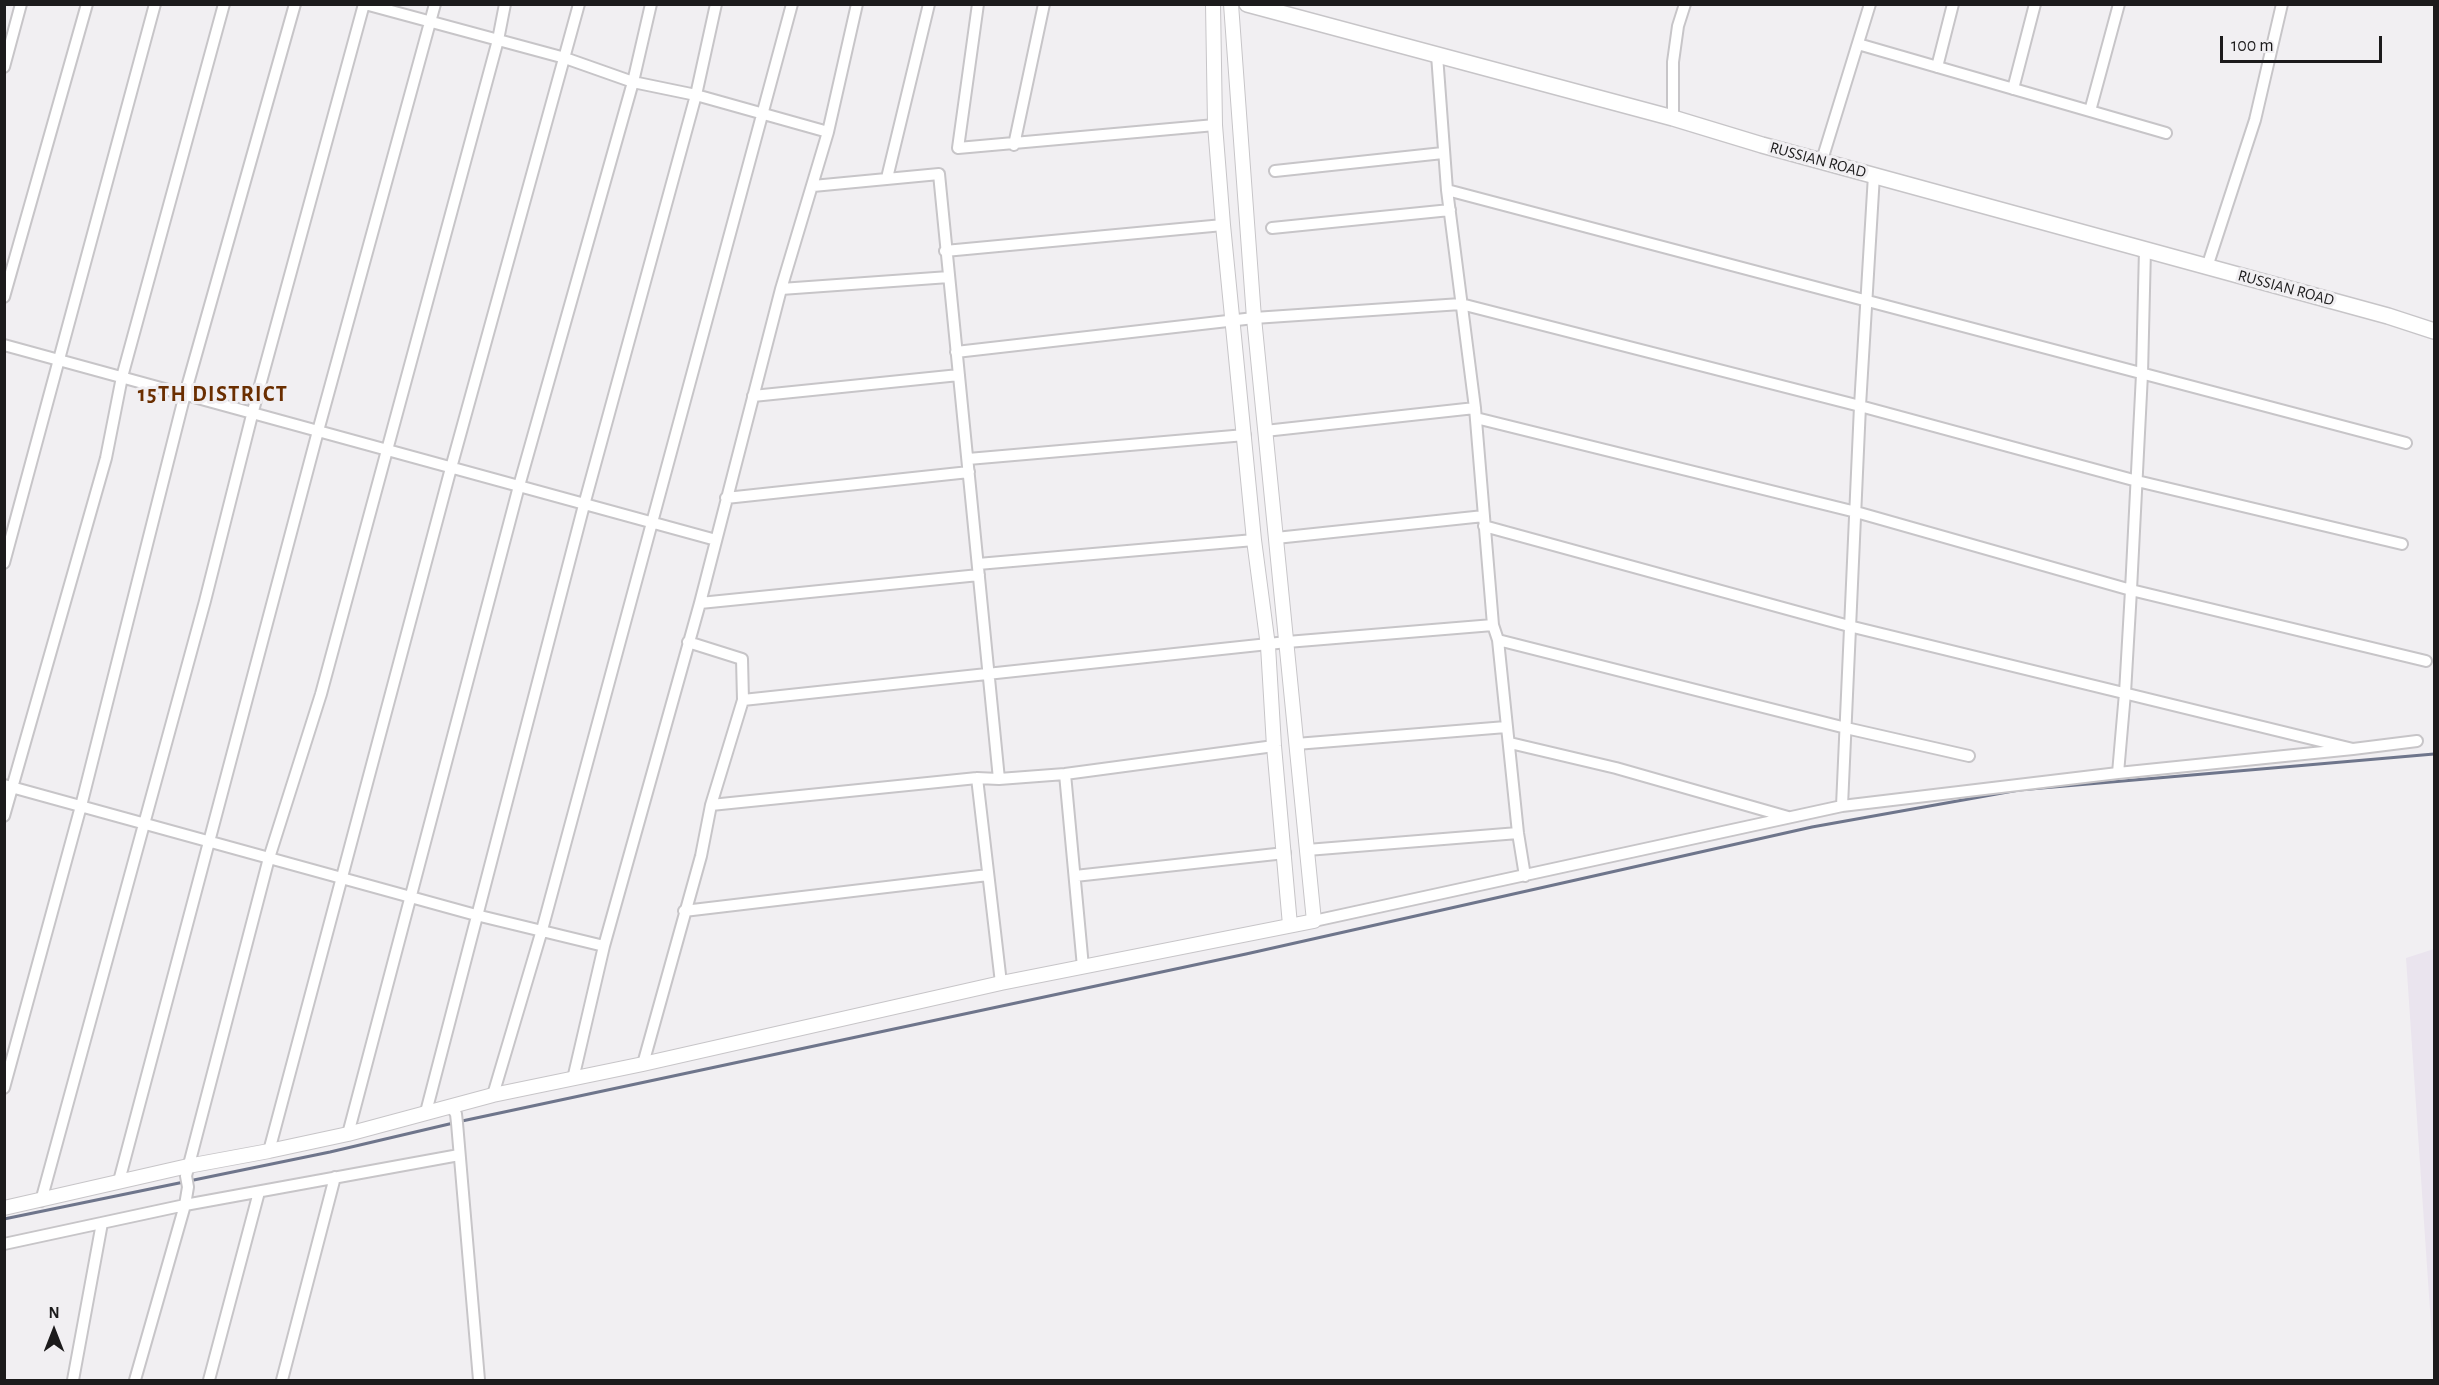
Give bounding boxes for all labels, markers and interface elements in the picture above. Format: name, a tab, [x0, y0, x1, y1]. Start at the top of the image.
scale bar	[2223, 24, 2385, 62]
text: 100 m	[2231, 37, 2274, 55]
street label: RUSSIAN ROAD	[1768, 138, 1868, 182]
street label: RUSSIAN ROAD	[2236, 266, 2336, 310]
district label: 15TH DISTRICT	[138, 381, 288, 407]
north arrow	[24, 1301, 84, 1361]
text: N	[48, 1305, 60, 1321]

